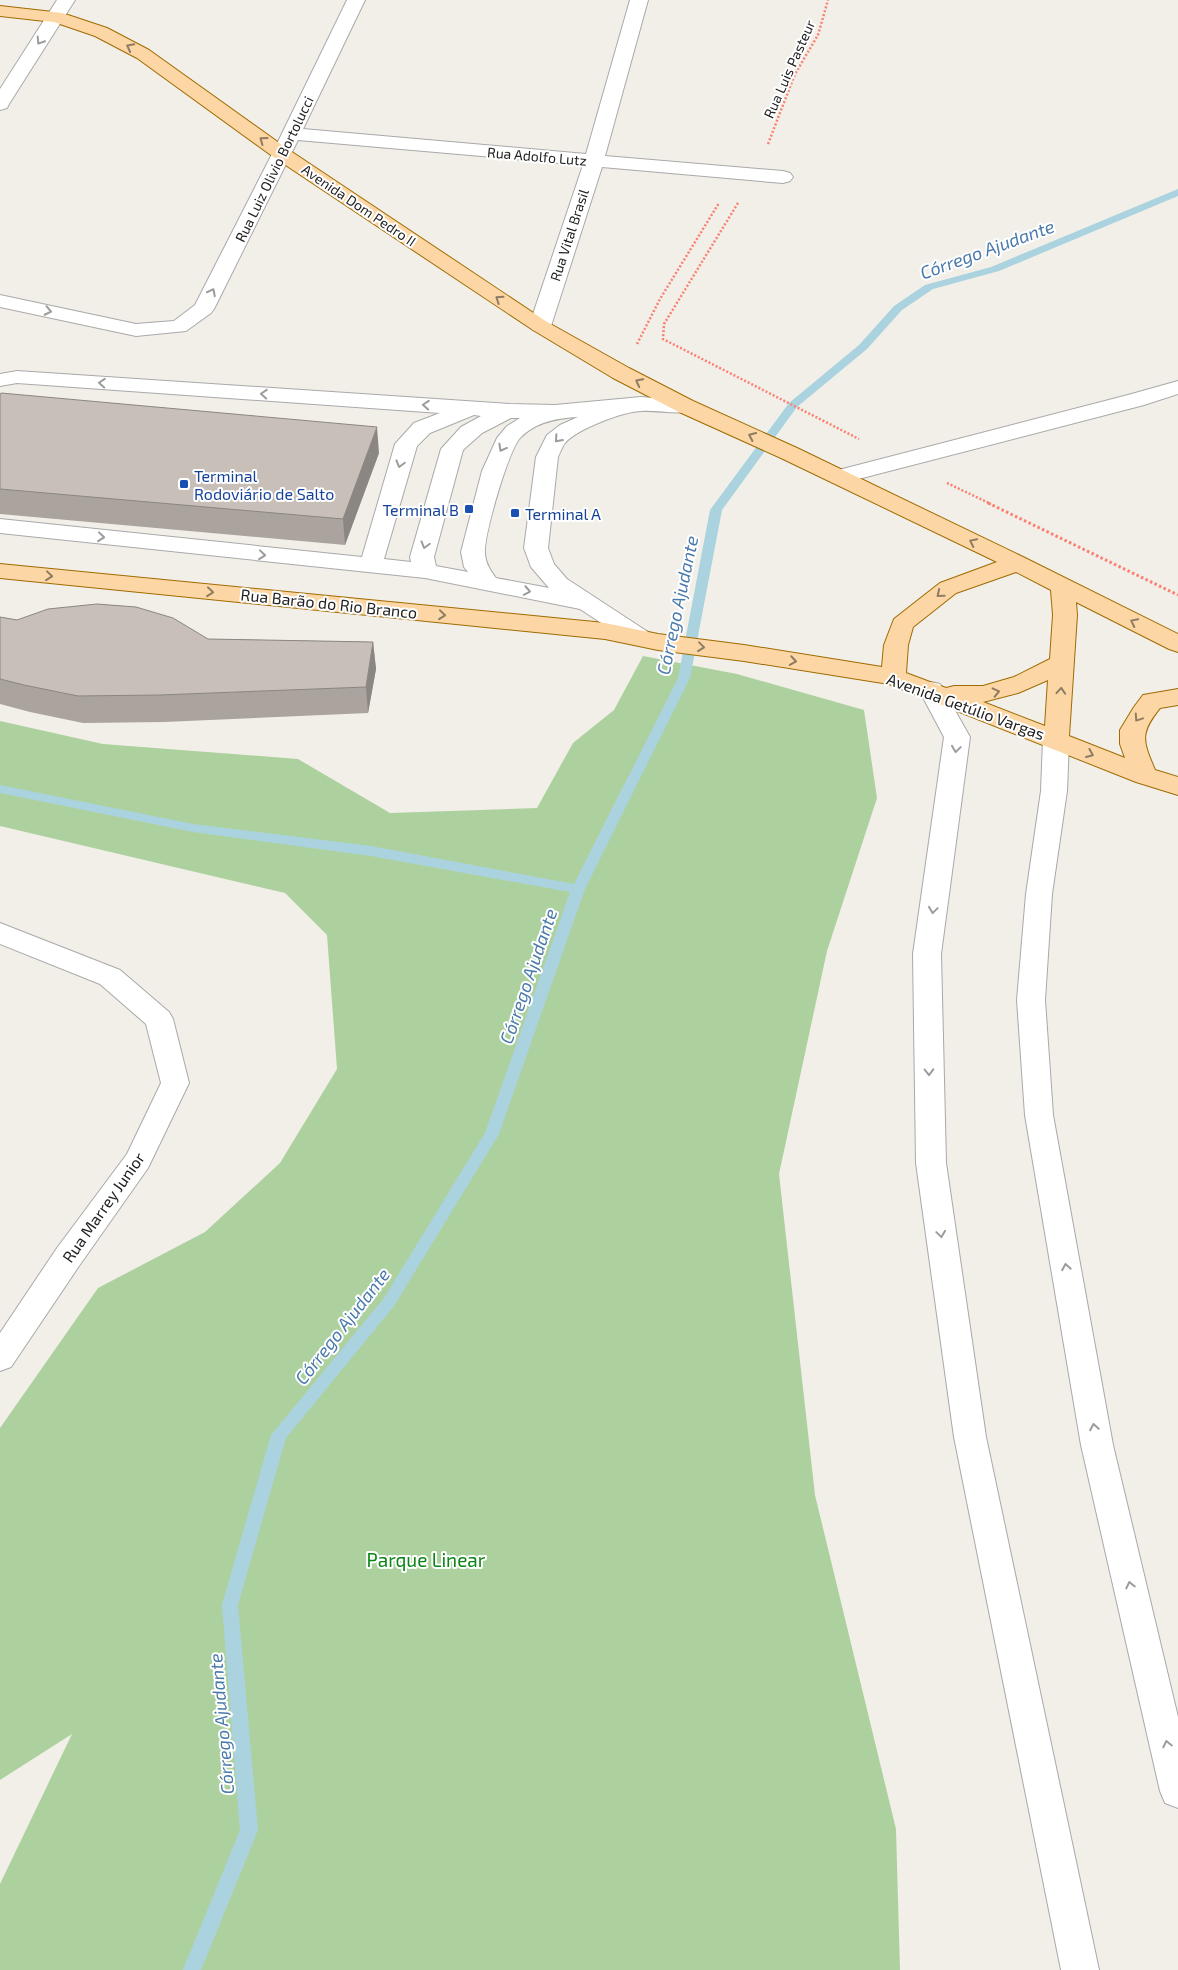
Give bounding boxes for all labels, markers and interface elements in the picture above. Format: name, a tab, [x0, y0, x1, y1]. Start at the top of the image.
street label: Rua Luis Pasteur	[760, 17, 818, 121]
one-way arrow	[37, 36, 46, 45]
one-way arrow	[126, 43, 135, 53]
street label: Rua Luiz Olivio Bortolucci	[231, 93, 317, 245]
one-way arrow	[259, 137, 269, 146]
street label: Rua Adolfo Lutz	[487, 143, 587, 169]
street label: Avenida Dom Pedro II	[299, 161, 419, 249]
street label: Rua Vital Brasil	[546, 186, 592, 283]
water label: Córrego Ajudante	[917, 214, 1058, 284]
one-way arrow	[206, 289, 216, 298]
one-way arrow	[495, 296, 505, 305]
one-way arrow	[43, 305, 52, 316]
one-way arrow	[97, 377, 105, 388]
one-way arrow	[635, 378, 644, 388]
one-way arrow	[259, 388, 267, 399]
one-way arrow	[422, 400, 430, 411]
one-way arrow	[748, 431, 757, 442]
one-way arrow	[555, 433, 564, 442]
one-way arrow	[498, 442, 508, 451]
one-way arrow	[396, 460, 406, 468]
place label: Terminal Rodoviário de Salto	[194, 466, 334, 503]
marker: Terminal Rodoviário de Salto	[178, 478, 190, 490]
place label: Terminal B	[383, 500, 459, 519]
marker: Terminal B	[463, 503, 475, 515]
place label: Terminal A	[525, 504, 601, 523]
marker: Terminal A	[509, 507, 521, 519]
one-way arrow	[97, 531, 105, 542]
water label: Córrego Ajudante	[652, 533, 703, 676]
one-way arrow	[969, 537, 978, 548]
one-way arrow	[420, 541, 431, 550]
one-way arrow	[258, 549, 266, 560]
one-way arrow	[45, 570, 53, 581]
street label: Rua Barão do Rio Branco	[240, 584, 418, 622]
one-way arrow	[522, 585, 531, 596]
one-way arrow	[207, 586, 215, 597]
one-way arrow	[936, 589, 945, 598]
one-way arrow	[438, 609, 446, 620]
one-way arrow	[1130, 618, 1139, 628]
one-way arrow	[698, 641, 706, 652]
one-way arrow	[788, 655, 797, 665]
street label: Avenida Getúlio Vargas	[885, 669, 1047, 743]
one-way arrow	[991, 687, 1000, 698]
one-way arrow	[1055, 687, 1066, 695]
one-way arrow	[1135, 712, 1144, 722]
one-way arrow	[951, 745, 961, 754]
one-way arrow	[1085, 747, 1094, 758]
water label: Córrego Ajudante	[495, 905, 562, 1046]
one-way arrow	[928, 907, 939, 915]
one-way arrow	[924, 1069, 934, 1077]
street label: Rua Marrey Junior	[58, 1148, 148, 1266]
one-way arrow	[935, 1230, 946, 1238]
one-way arrow	[1061, 1262, 1071, 1271]
water label: Córrego Ajudante	[290, 1263, 394, 1388]
one-way arrow	[1089, 1423, 1099, 1431]
park label: Parque Linear	[367, 1548, 486, 1571]
one-way arrow	[1125, 1581, 1136, 1590]
water label: Córrego Ajudante	[204, 1652, 238, 1795]
one-way arrow	[1162, 1739, 1173, 1748]

